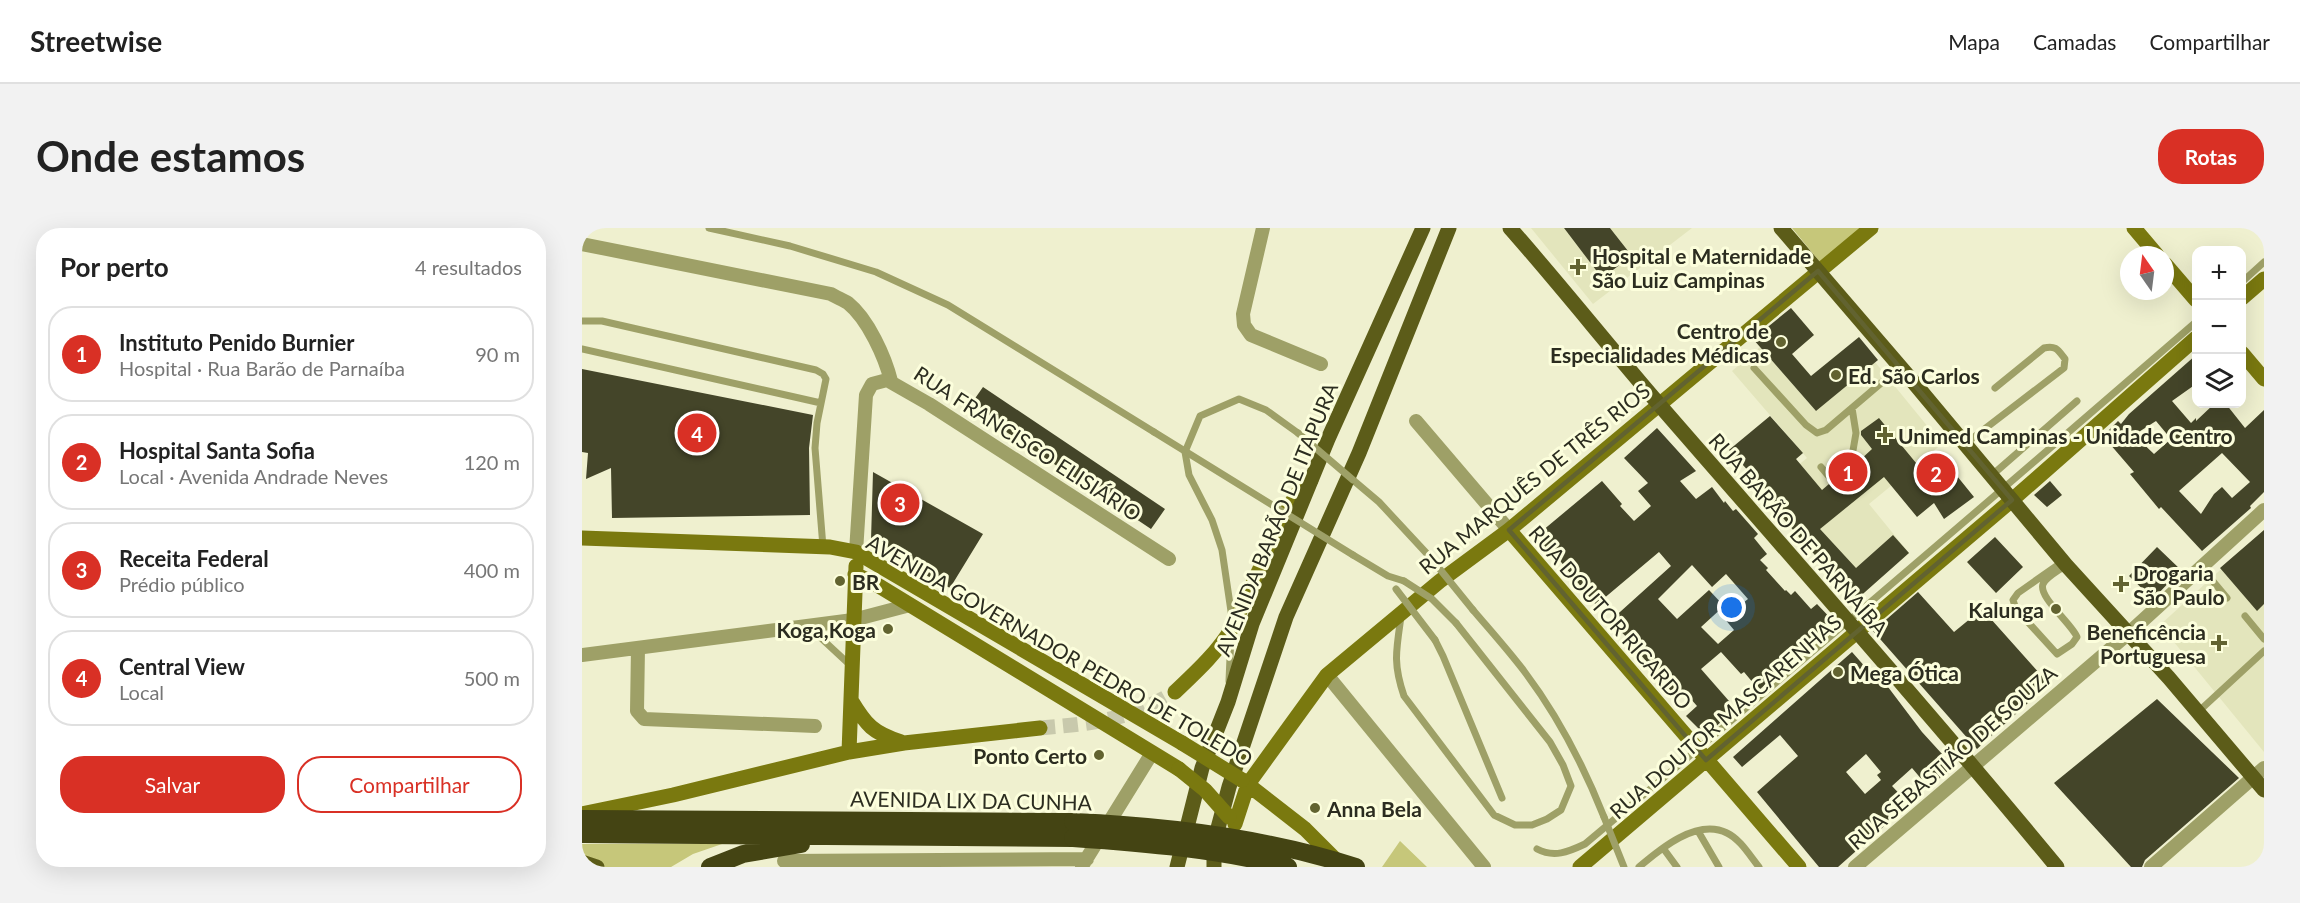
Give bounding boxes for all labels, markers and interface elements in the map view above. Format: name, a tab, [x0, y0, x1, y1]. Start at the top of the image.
text: Streetwise	[30, 24, 162, 58]
text: Mapa	[1948, 29, 2000, 54]
text: Camadas	[2033, 29, 2116, 54]
text: Compartilhar	[2149, 29, 2270, 54]
button: Rotas	[2158, 129, 2264, 184]
text: Onde estamos	[36, 131, 305, 181]
place label: Hospital e Maternidade São Luiz Campinas	[1592, 243, 1811, 292]
north arrow	[2120, 246, 2174, 300]
map controls	[2192, 246, 2246, 408]
button: +	[2192, 246, 2246, 300]
text: Por perto	[60, 251, 169, 283]
text: 4 resultados	[415, 255, 522, 279]
marker: Hospital e Maternidade São Luiz Campinas	[1569, 258, 1587, 276]
button: −	[2192, 300, 2246, 354]
place label: Centro de Especialidades Médicas	[1550, 318, 1769, 367]
text: Instituto Penido Burnier	[119, 329, 354, 356]
marker: Centro de Especialidades Médicas	[1774, 335, 1788, 349]
text: 1	[76, 342, 87, 366]
text: 90 m	[475, 342, 520, 366]
button: layers	[2192, 354, 2246, 408]
text: Hospital · Rua Barão de Parnaíba	[119, 356, 405, 380]
street label: RUA FRANCISCO ELISIÁRIO	[910, 360, 1146, 526]
place label: Ed. São Carlos	[1848, 363, 1980, 388]
marker: Ed. São Carlos	[1829, 368, 1843, 382]
street label: RUA MARQUÊS DE TRÊS RIOS	[1414, 377, 1654, 579]
street label: AVENIDA BARÃO DE ITAPURA	[1210, 378, 1343, 659]
pin: 4	[678, 410, 716, 456]
place label: Unimed Campinas - Unidade Centro	[1898, 423, 2233, 448]
marker: Unimed Campinas - Unidade Centro	[1876, 426, 1894, 444]
street label: RUA BARÃO DE PARNAÍBA	[1704, 428, 1894, 641]
text: Hospital Santa Sofia	[119, 437, 315, 464]
text: 2	[76, 450, 87, 474]
text: 120 m	[464, 450, 520, 474]
pin: 1	[1828, 450, 1868, 494]
pin: 2	[1916, 450, 1956, 496]
text: Local · Avenida Andrade Neves	[119, 464, 388, 488]
pin: 3	[880, 480, 920, 526]
street label: RUA DOUTOR RICARDO	[1524, 520, 1698, 714]
street label: AVENIDA GOVERNADOR PEDRO DE TOLEDO	[863, 529, 1257, 771]
text: Receita Federal	[119, 545, 269, 572]
text: 3	[76, 558, 87, 582]
text: 400 m	[464, 558, 520, 582]
place label: Drogaria São Paulo	[2133, 560, 2225, 609]
place label: BR	[852, 569, 880, 594]
text: Prédio público	[119, 572, 245, 596]
marker: BR	[833, 574, 847, 588]
marker: Drogaria São Paulo	[2114, 577, 2128, 591]
your location	[1717, 593, 1746, 622]
place label: Kalunga	[1968, 597, 2044, 622]
marker: Kalunga	[2049, 602, 2063, 616]
street label: RUA DOUTOR MASCARENHAS	[1604, 609, 1846, 823]
place label: Koga,Koga	[776, 617, 876, 642]
place label: Beneficência Portuguesa	[2086, 619, 2206, 668]
marker: Koga,Koga	[881, 622, 895, 636]
marker: Beneficência Portuguesa	[2210, 634, 2228, 652]
text: Central View	[119, 653, 245, 680]
street label: RUA SEBASTIÃO DE SOUZA	[1843, 659, 2062, 854]
place label: Mega Ótica	[1850, 660, 1959, 685]
marker: Mega Ótica	[1831, 665, 1845, 679]
text: 4	[76, 666, 87, 690]
text: 500 m	[464, 666, 520, 690]
text: Local	[119, 680, 164, 704]
place label: Ponto Certo	[973, 743, 1087, 768]
marker: Ponto Certo	[1092, 748, 1106, 762]
button: Salvar	[60, 756, 285, 813]
button: Compartilhar	[297, 756, 522, 813]
street label: AVENIDA LIX DA CUNHA	[850, 785, 1093, 815]
place label: Anna Bela	[1326, 796, 1422, 821]
marker: Anna Bela	[1308, 801, 1322, 815]

